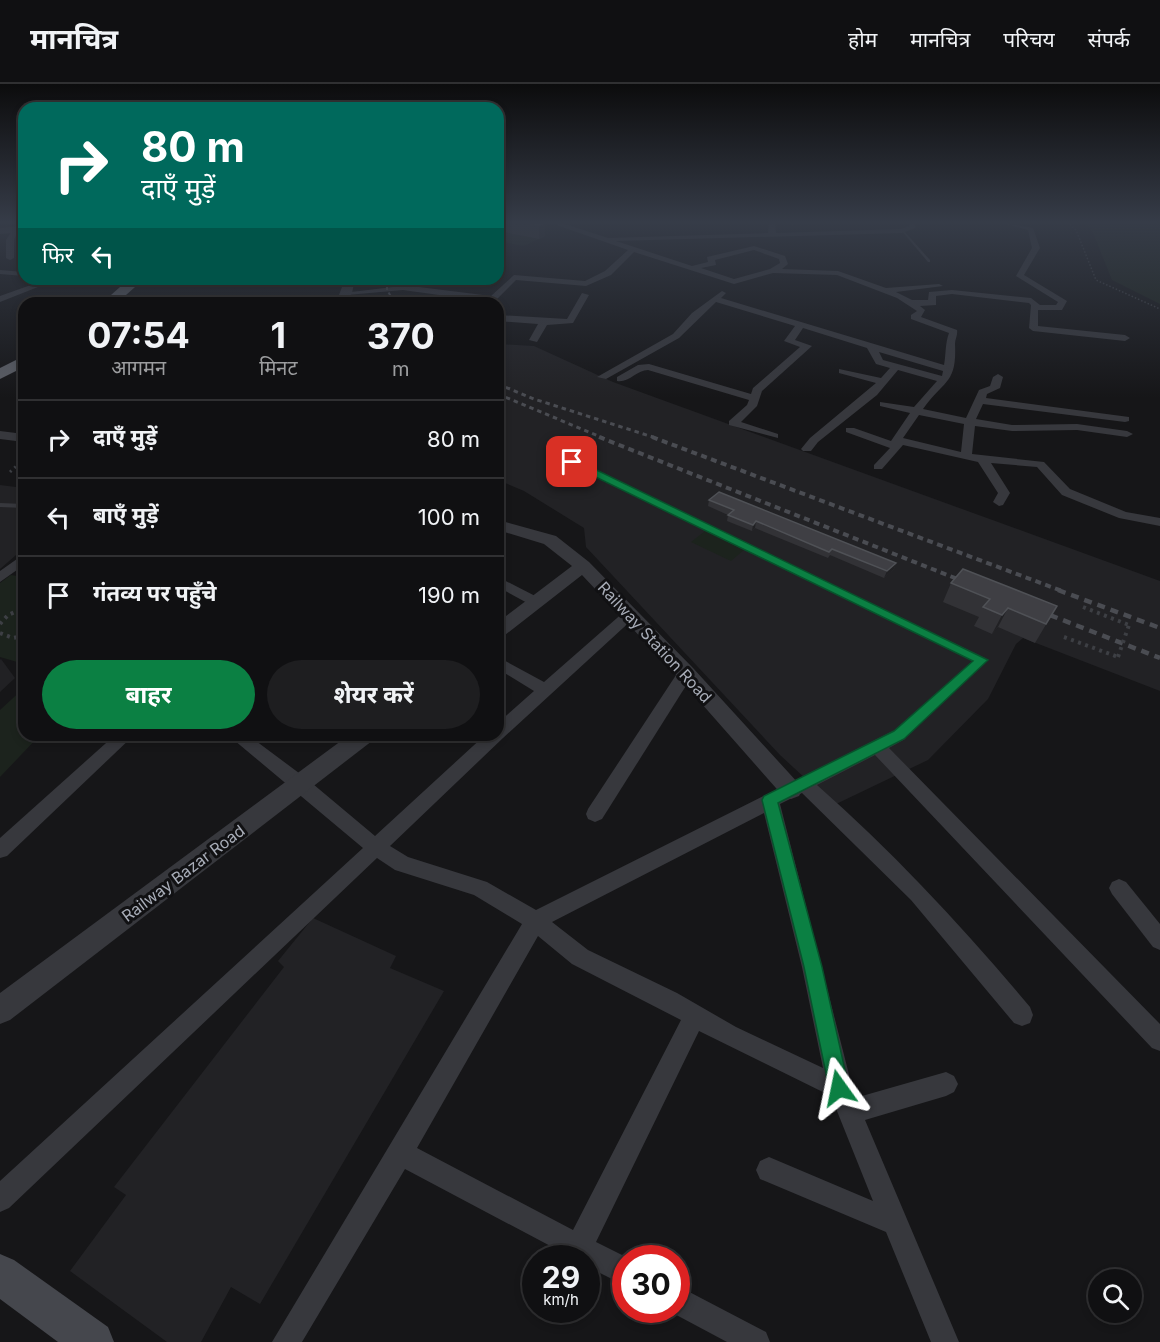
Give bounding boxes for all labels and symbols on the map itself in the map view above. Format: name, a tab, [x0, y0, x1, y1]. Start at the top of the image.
pin	[546, 436, 597, 487]
street label: Railway Station Road	[594, 577, 716, 707]
street label: Railway Bazar Road	[118, 820, 248, 926]
position arrow	[807, 1056, 871, 1120]
speed limit sign: 30	[612, 1245, 690, 1323]

